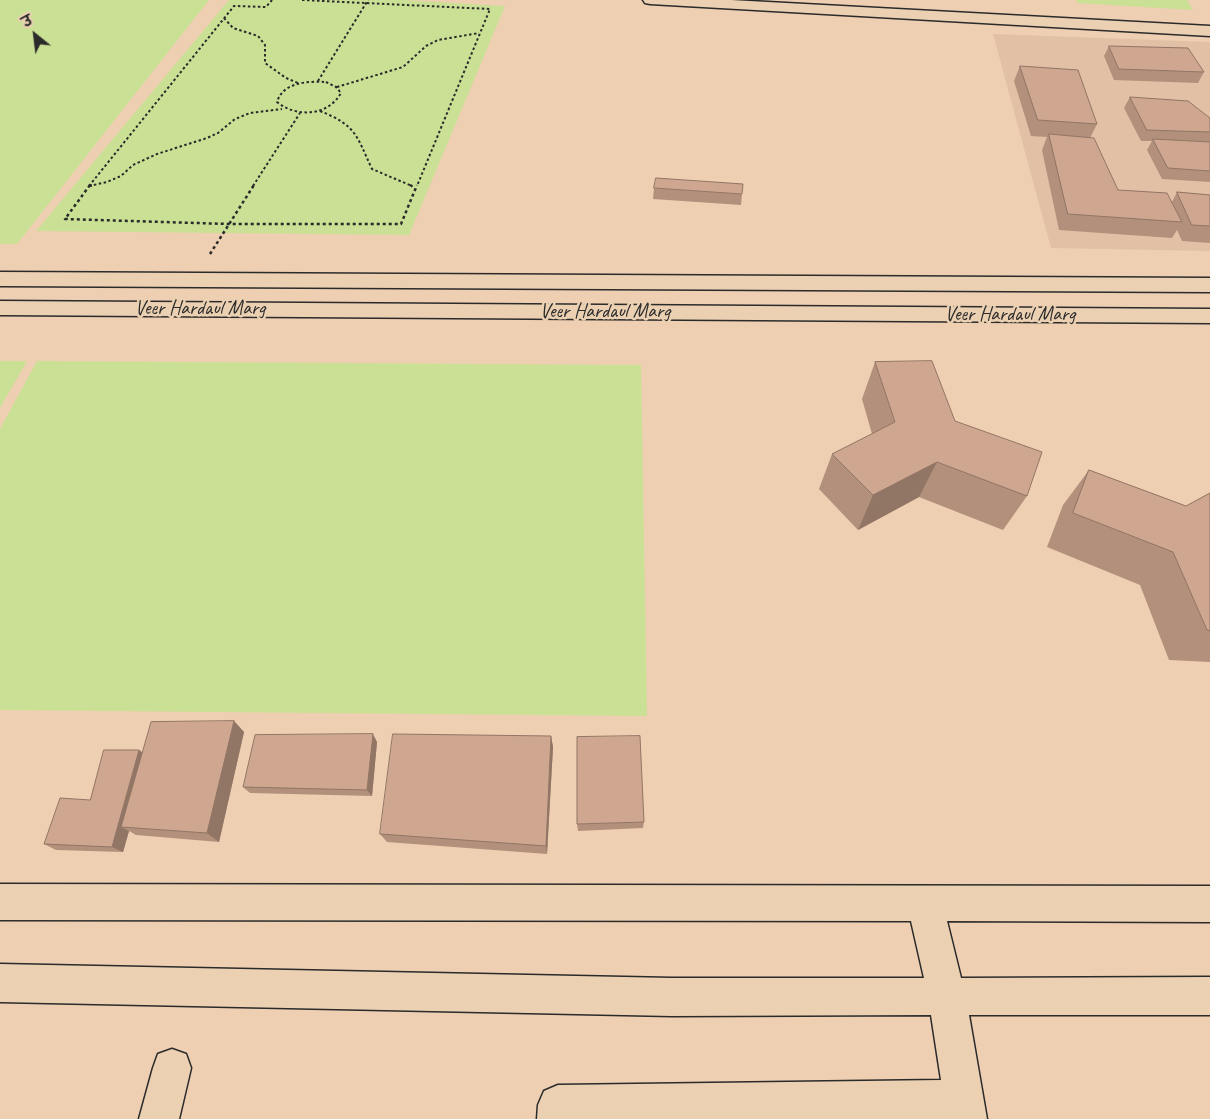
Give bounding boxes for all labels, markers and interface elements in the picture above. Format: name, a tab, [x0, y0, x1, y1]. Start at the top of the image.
north arrow	[10, 10, 60, 60]
text: उ	[19, 12, 36, 31]
street label: Veer Hardaul Marg	[135, 297, 265, 321]
street label: Veer Hardaul Marg	[540, 300, 670, 324]
street label: Veer Hardaul Marg	[945, 303, 1075, 327]

